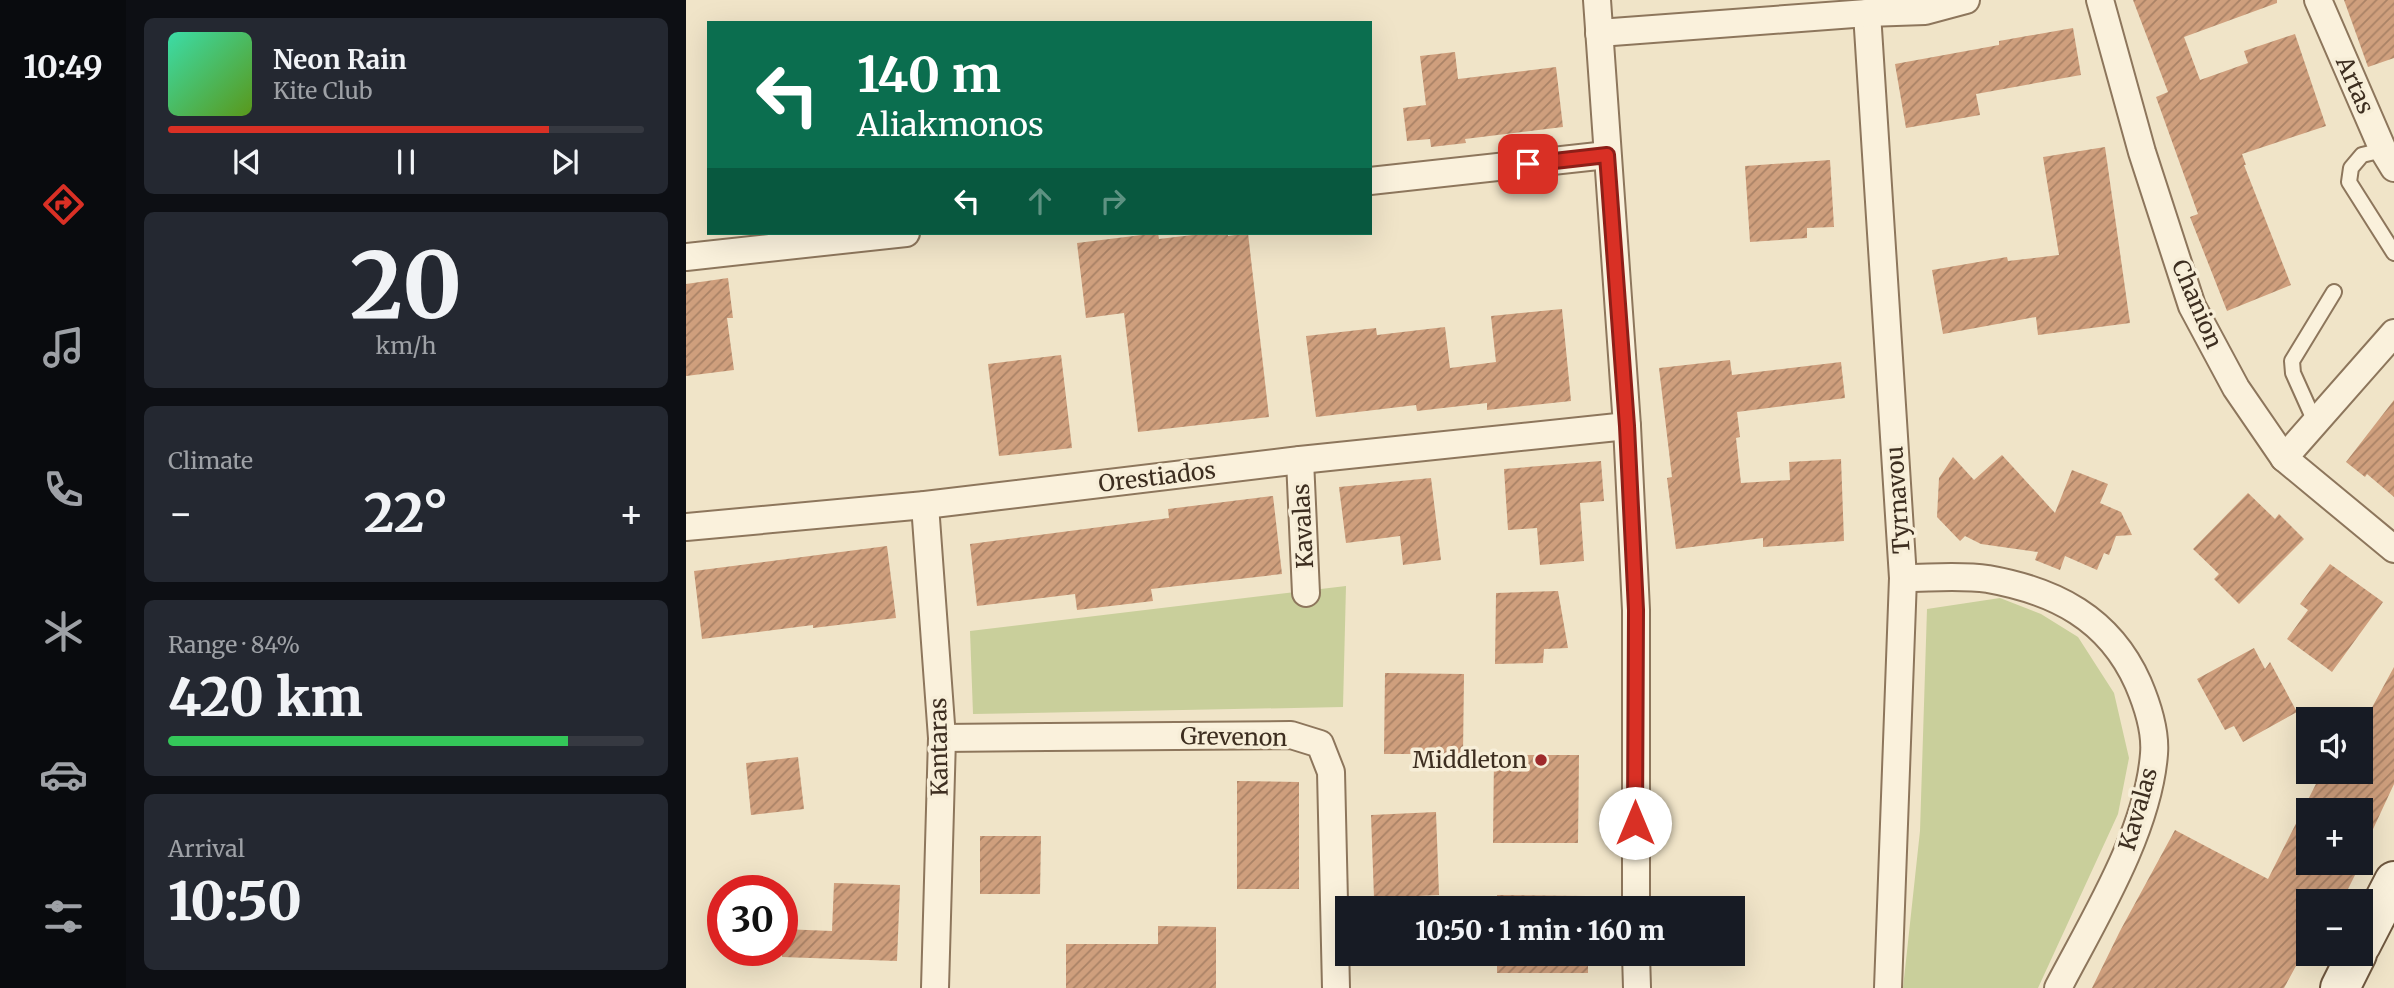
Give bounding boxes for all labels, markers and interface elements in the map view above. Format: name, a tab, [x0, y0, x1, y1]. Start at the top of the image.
text: Neon Rain	[273, 43, 407, 76]
text: 140 m	[857, 44, 1001, 105]
text: 10:49	[23, 47, 103, 87]
icon: left	[742, 49, 833, 140]
street label: Artas	[2330, 51, 2381, 118]
text: Kite Club	[273, 76, 372, 105]
text: Aliakmonos	[857, 105, 1044, 145]
pin	[1498, 134, 1558, 194]
icon: previous	[228, 143, 266, 181]
icon: pause	[387, 143, 425, 181]
icon: next	[546, 143, 584, 181]
icon: arrive	[1509, 145, 1547, 183]
icon: directions	[39, 180, 88, 229]
icon: left	[948, 182, 986, 220]
icon: ahead	[1021, 182, 1059, 220]
icon: right	[1094, 182, 1132, 220]
text: 20	[350, 228, 462, 343]
street label: Chanion	[2166, 255, 2229, 353]
icon: music	[39, 323, 88, 372]
text: km/h	[376, 331, 436, 360]
street label: Tyrnavou	[1879, 445, 1916, 555]
text: Climate	[168, 446, 253, 475]
street label: Orestiados	[1097, 455, 1217, 498]
icon: phone	[39, 465, 88, 514]
text: 22°	[364, 481, 448, 546]
street label: Kavalas	[1286, 483, 1319, 569]
text: −	[168, 490, 193, 537]
text: +	[619, 490, 644, 537]
icon: climate	[39, 607, 88, 656]
text: Range · 84%	[168, 630, 300, 659]
text: 420 km	[168, 665, 363, 730]
street label: Kantaras	[923, 697, 954, 797]
map controls	[2296, 707, 2373, 966]
button: sound	[2296, 707, 2373, 784]
street label: Grevenon	[1180, 721, 1288, 752]
place label: Middleton	[1413, 745, 1527, 774]
icon: car	[39, 750, 88, 799]
marker: Middleton	[1533, 752, 1549, 768]
street label: Kavalas	[2112, 764, 2163, 854]
position arrow	[1598, 786, 1672, 860]
button: +	[2296, 798, 2373, 875]
text: Arrival	[168, 834, 245, 863]
text: 10:50	[168, 869, 302, 934]
speed limit sign: 30	[707, 875, 798, 966]
button: −	[2296, 889, 2373, 966]
icon: filters	[39, 892, 88, 941]
text: 10:50 · 1 min · 160 m	[1415, 914, 1665, 947]

